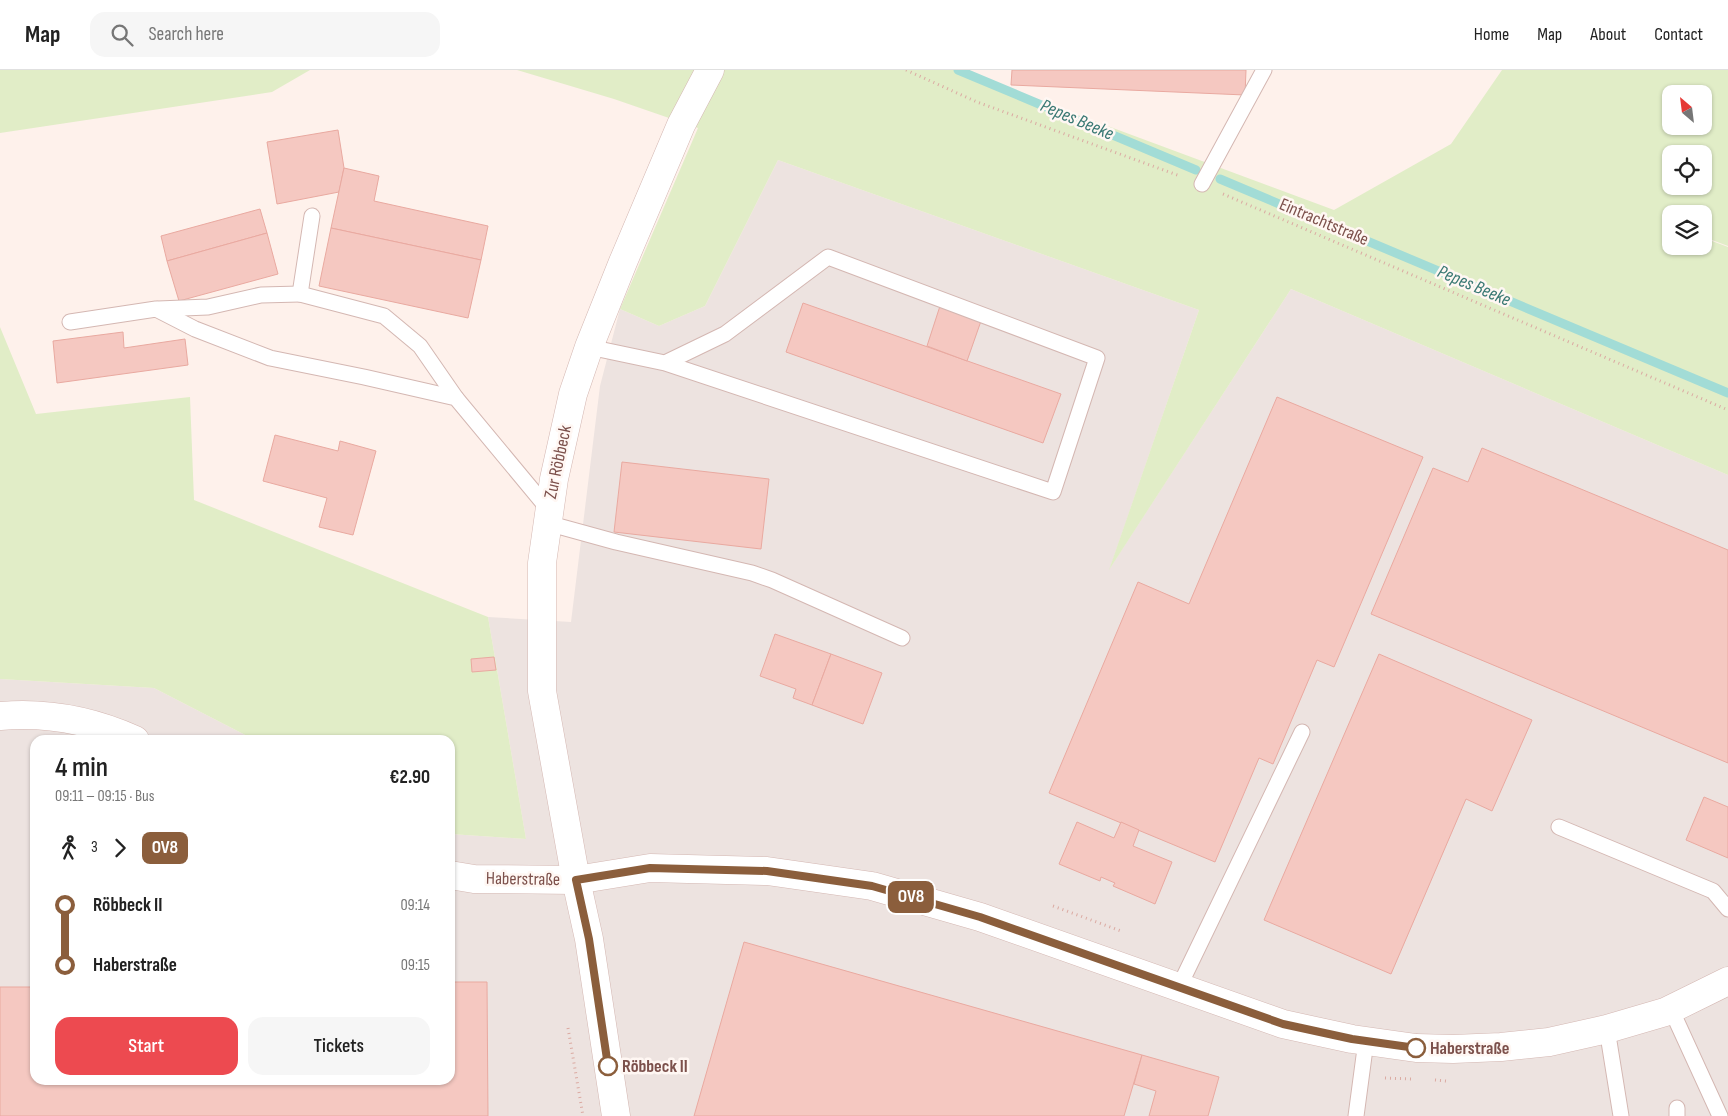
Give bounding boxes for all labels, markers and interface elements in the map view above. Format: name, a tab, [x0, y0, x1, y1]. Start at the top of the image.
search box	[90, 12, 440, 57]
text: Map	[25, 20, 60, 49]
icon: search	[108, 21, 136, 49]
text: Search here	[148, 23, 224, 46]
text: Home	[1474, 24, 1509, 45]
text: Map	[1537, 24, 1562, 45]
text: About	[1590, 24, 1626, 45]
text: Contact	[1654, 24, 1703, 45]
north arrow	[1662, 85, 1712, 135]
map controls	[1662, 85, 1712, 255]
water label: Pepes Beeke	[1037, 94, 1118, 146]
button: locate	[1662, 145, 1712, 195]
street label: Eintrachtstraße	[1276, 194, 1372, 250]
button: layers	[1662, 205, 1712, 255]
water label: Pepes Beeke	[1434, 260, 1515, 312]
street label: Zur Röbbeck	[540, 423, 576, 501]
text: 4 min	[55, 751, 108, 784]
text: €2.90	[390, 766, 430, 789]
text: 09:11 – 09:15 · Bus	[55, 787, 155, 806]
icon: walk	[55, 834, 83, 862]
icon: forward	[106, 834, 134, 862]
text: OV8	[152, 837, 178, 858]
text: 3	[91, 838, 98, 857]
street label: Haberstraße	[486, 868, 560, 890]
line badge: OV8	[882, 881, 940, 913]
text: OV8	[898, 886, 924, 907]
text: Röbbeck II	[93, 894, 162, 917]
text: 09:14	[400, 896, 430, 915]
text: Haberstraße	[93, 954, 177, 977]
text: 09:15	[401, 956, 430, 975]
button: Start	[55, 1017, 238, 1075]
button: Tickets	[248, 1017, 430, 1075]
marker: Haberstraße	[1406, 1038, 1426, 1058]
place label: Haberstraße	[1430, 1038, 1509, 1059]
marker: Röbbeck II	[598, 1056, 618, 1076]
place label: Röbbeck II	[622, 1056, 688, 1077]

